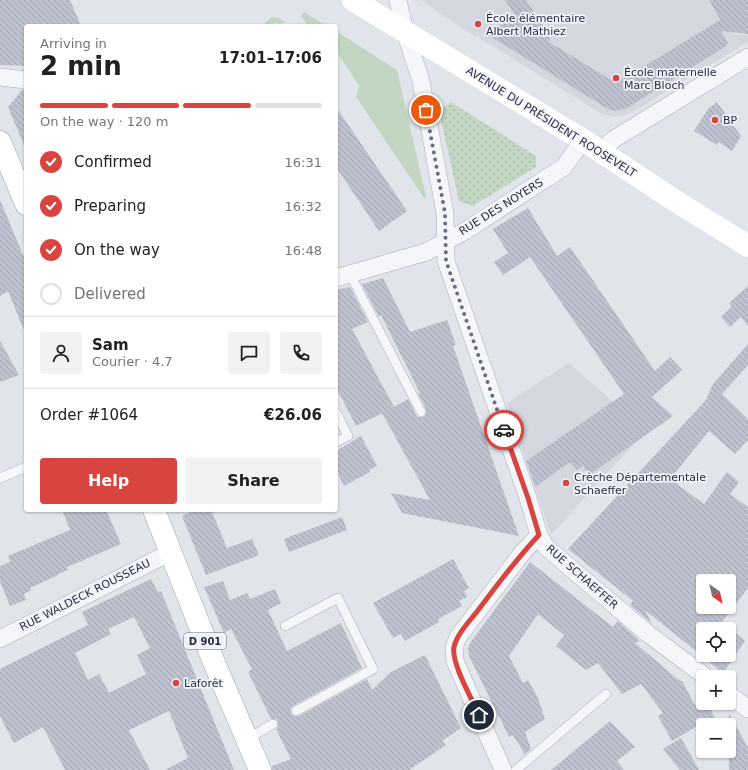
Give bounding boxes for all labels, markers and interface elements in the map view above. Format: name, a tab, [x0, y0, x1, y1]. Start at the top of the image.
place label: École élémentaire Albert Mathiez	[486, 12, 585, 38]
marker: École élémentaire Albert Mathiez	[473, 19, 483, 29]
text: Arriving in	[40, 36, 107, 51]
text: 17:01–17:06	[219, 49, 322, 67]
text: 2 min	[40, 51, 122, 81]
street label: AVENUE DU PRÉSIDENT ROOSEVELT	[464, 64, 639, 180]
place label: École maternelle Marc Bloch	[624, 66, 717, 92]
marker: École maternelle Marc Bloch	[611, 73, 621, 83]
pin	[409, 93, 443, 127]
icon: bag	[415, 99, 437, 121]
text: On the way · 120 m	[40, 114, 168, 129]
place label: BP	[723, 114, 738, 127]
marker: BP	[710, 115, 720, 125]
icon: check	[40, 151, 62, 173]
text: Confirmed	[74, 153, 152, 171]
text: 16:31	[285, 155, 322, 170]
street label: RUE DES NOYERS	[457, 176, 545, 238]
icon: check	[40, 195, 62, 217]
text: Preparing	[74, 197, 146, 215]
text: 16:32	[285, 199, 322, 214]
icon: check	[40, 239, 62, 261]
text: On the way	[74, 241, 160, 259]
text: 16:48	[285, 243, 322, 258]
text: Delivered	[74, 285, 146, 303]
button: person	[40, 332, 82, 374]
button: chat	[228, 332, 270, 374]
button: phone	[280, 332, 322, 374]
text: Sam	[92, 336, 129, 354]
text: Courier · 4.7	[92, 354, 173, 369]
text: Order #1064	[40, 406, 138, 424]
text: €26.06	[264, 406, 322, 424]
courier	[484, 410, 524, 450]
icon: car	[493, 419, 515, 441]
button: Help	[40, 458, 177, 504]
button: Share	[185, 458, 322, 504]
place label: Crèche Départementale Schaeffer	[574, 471, 706, 497]
marker: Crèche Départementale Schaeffer	[561, 478, 571, 488]
street label: RUE SCHAEFFER	[543, 542, 621, 612]
street label: RUE WALDECK ROUSSEAU	[18, 556, 152, 634]
north arrow	[696, 574, 736, 614]
map controls	[696, 574, 736, 758]
button: locate	[696, 622, 736, 662]
road number: D 901	[184, 633, 226, 649]
button: +	[696, 670, 736, 710]
place label: Laforêt	[184, 677, 224, 690]
marker: Laforêt	[171, 678, 181, 688]
pin	[462, 698, 496, 732]
icon: home	[468, 704, 490, 726]
button: −	[696, 718, 736, 758]

